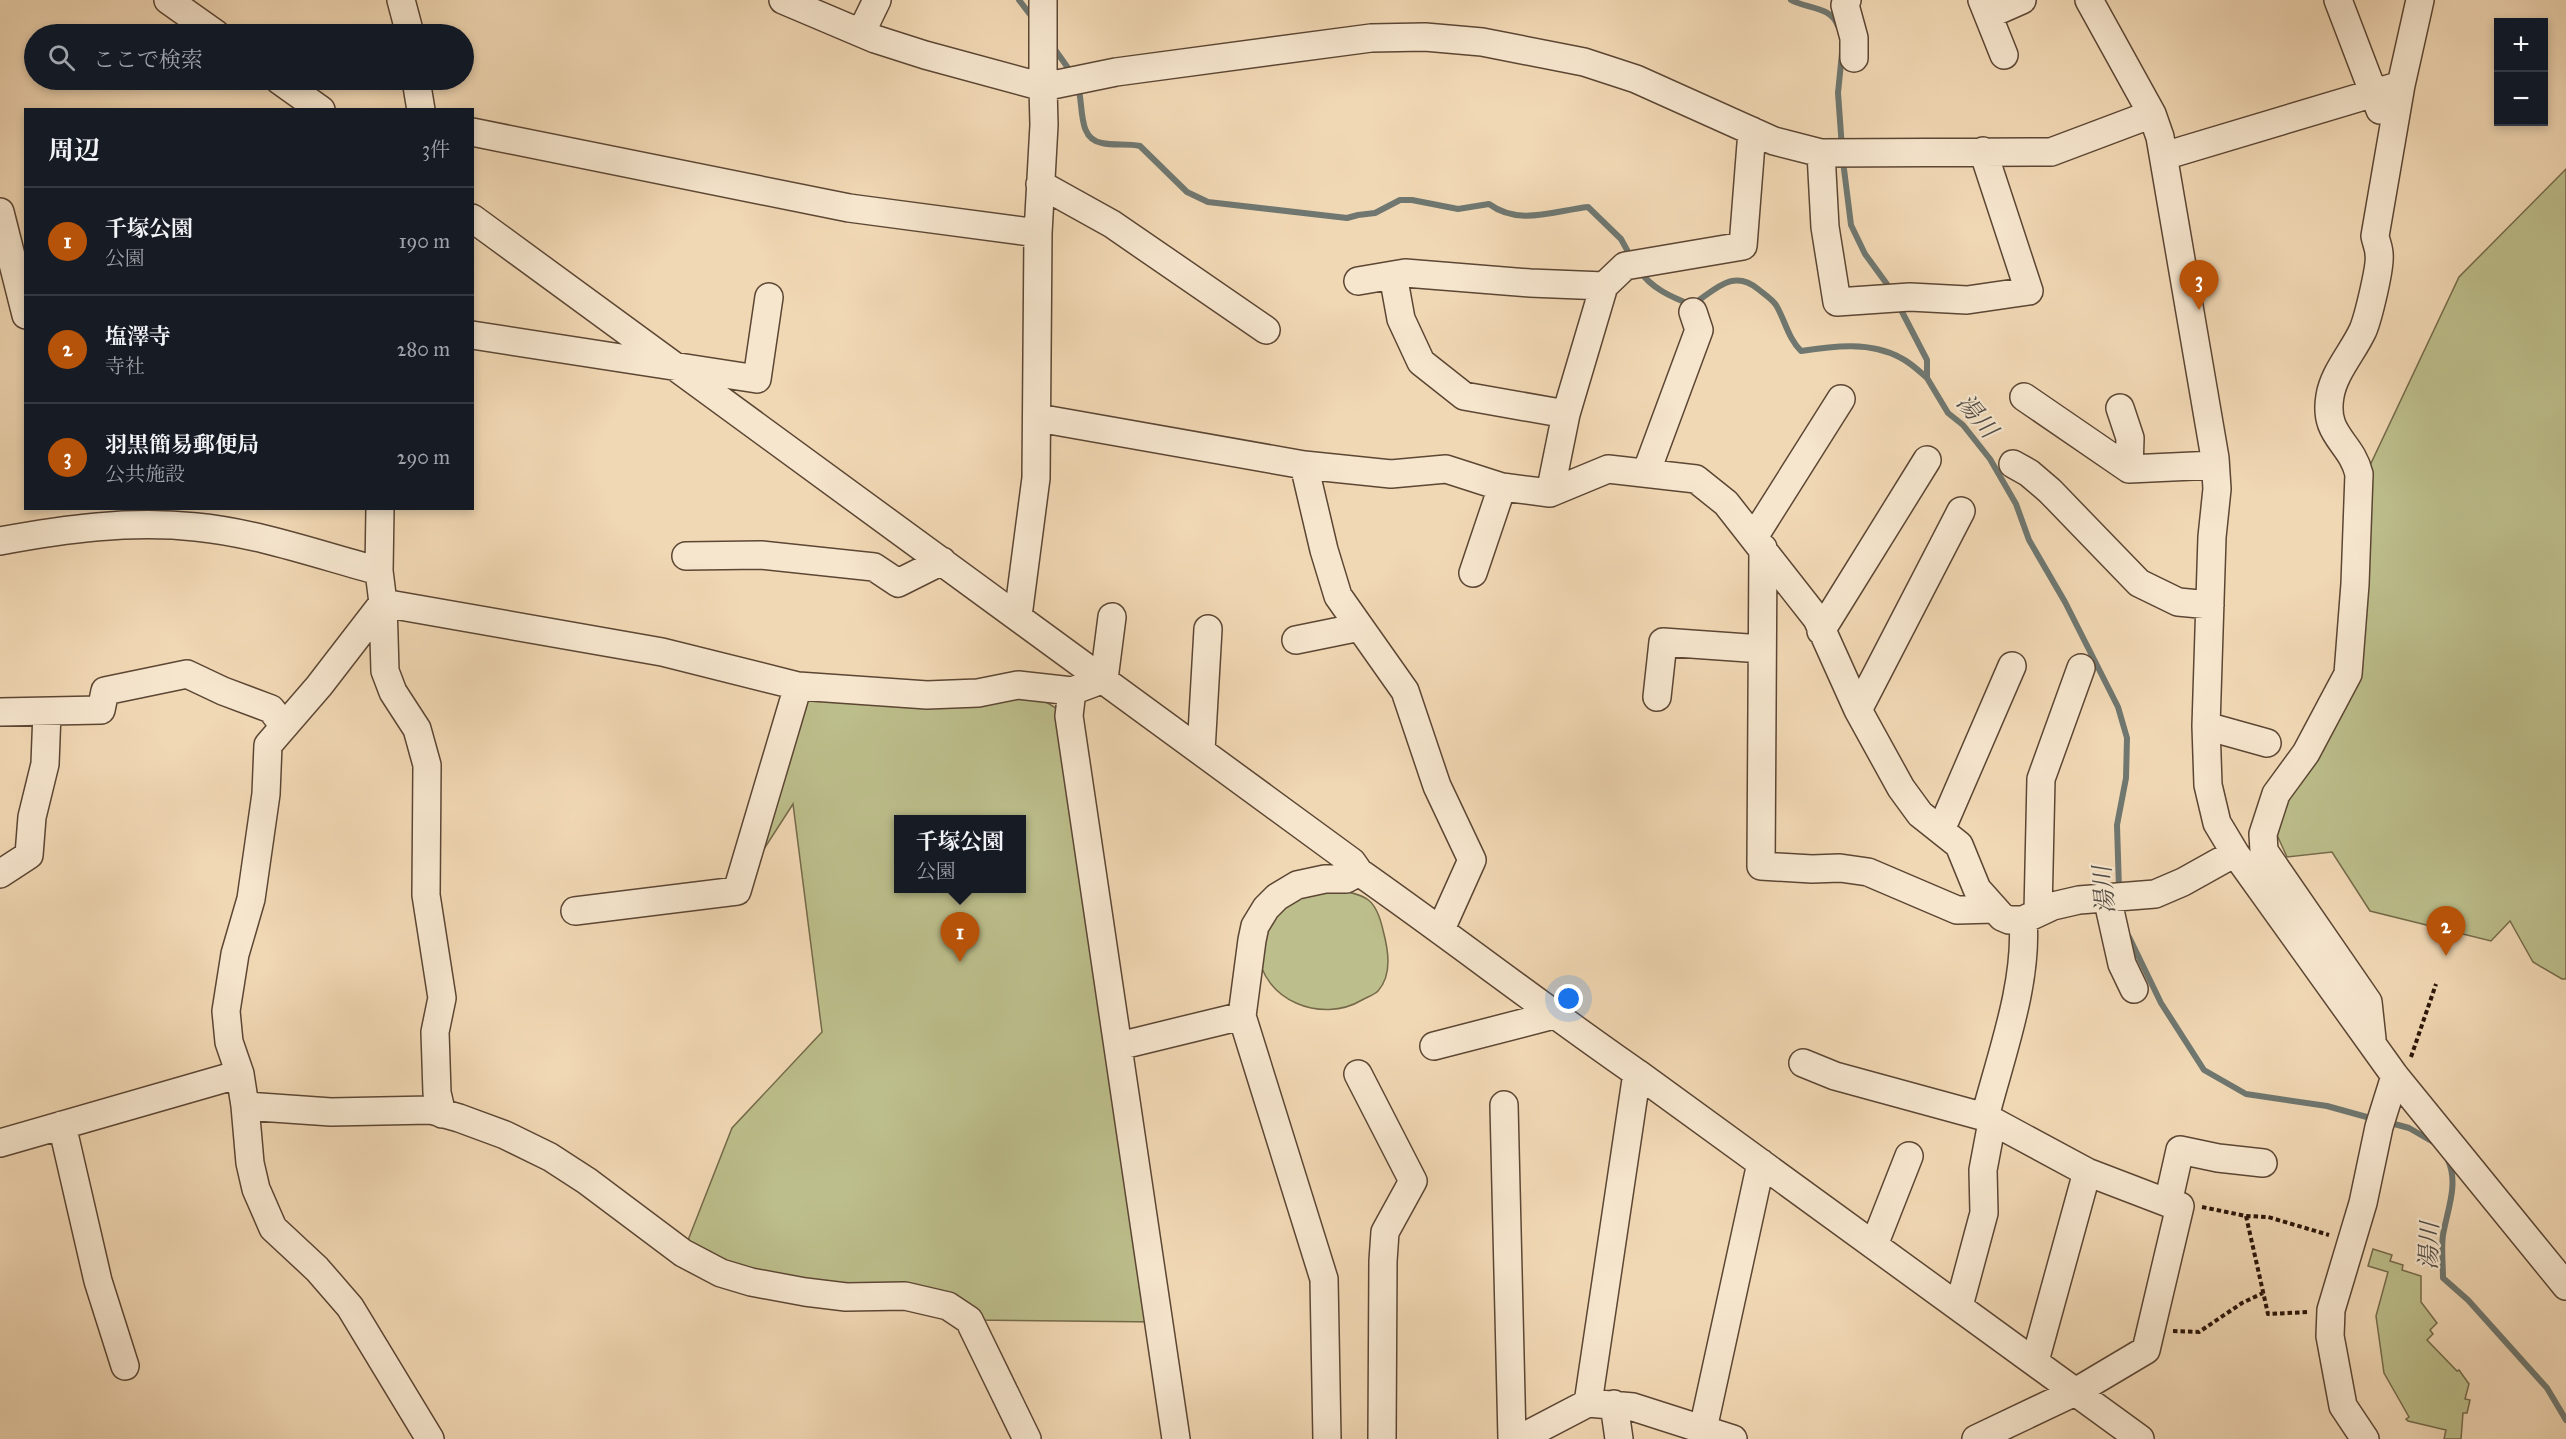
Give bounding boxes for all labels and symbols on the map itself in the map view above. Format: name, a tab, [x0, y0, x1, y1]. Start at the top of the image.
pin: 3	[2180, 260, 2218, 310]
water label: 湯川	[1950, 388, 2006, 446]
water label: 湯川	[2087, 862, 2121, 915]
pin: 2	[2426, 906, 2466, 956]
pin: 1	[940, 912, 980, 962]
your location	[1554, 984, 1583, 1013]
water label: 湯川	[2413, 1218, 2445, 1271]

